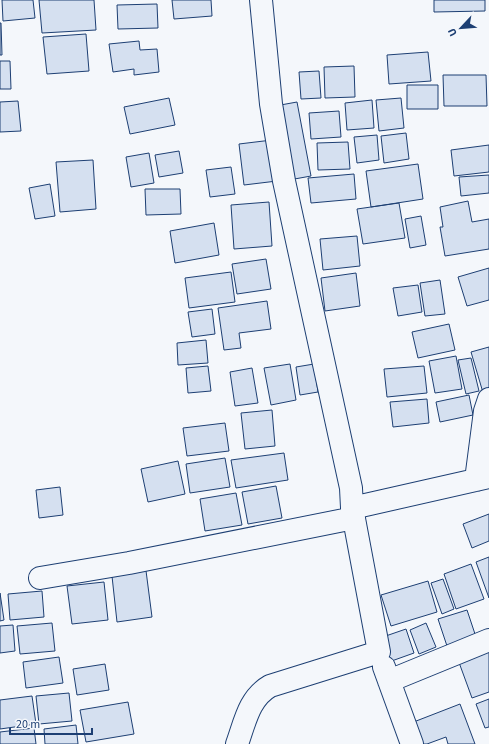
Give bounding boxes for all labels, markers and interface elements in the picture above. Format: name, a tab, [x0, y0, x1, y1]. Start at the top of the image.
north arrow	[441, 8, 481, 48]
text: U	[444, 26, 461, 39]
scale bar	[10, 710, 92, 736]
text: 20 m	[16, 716, 40, 733]

